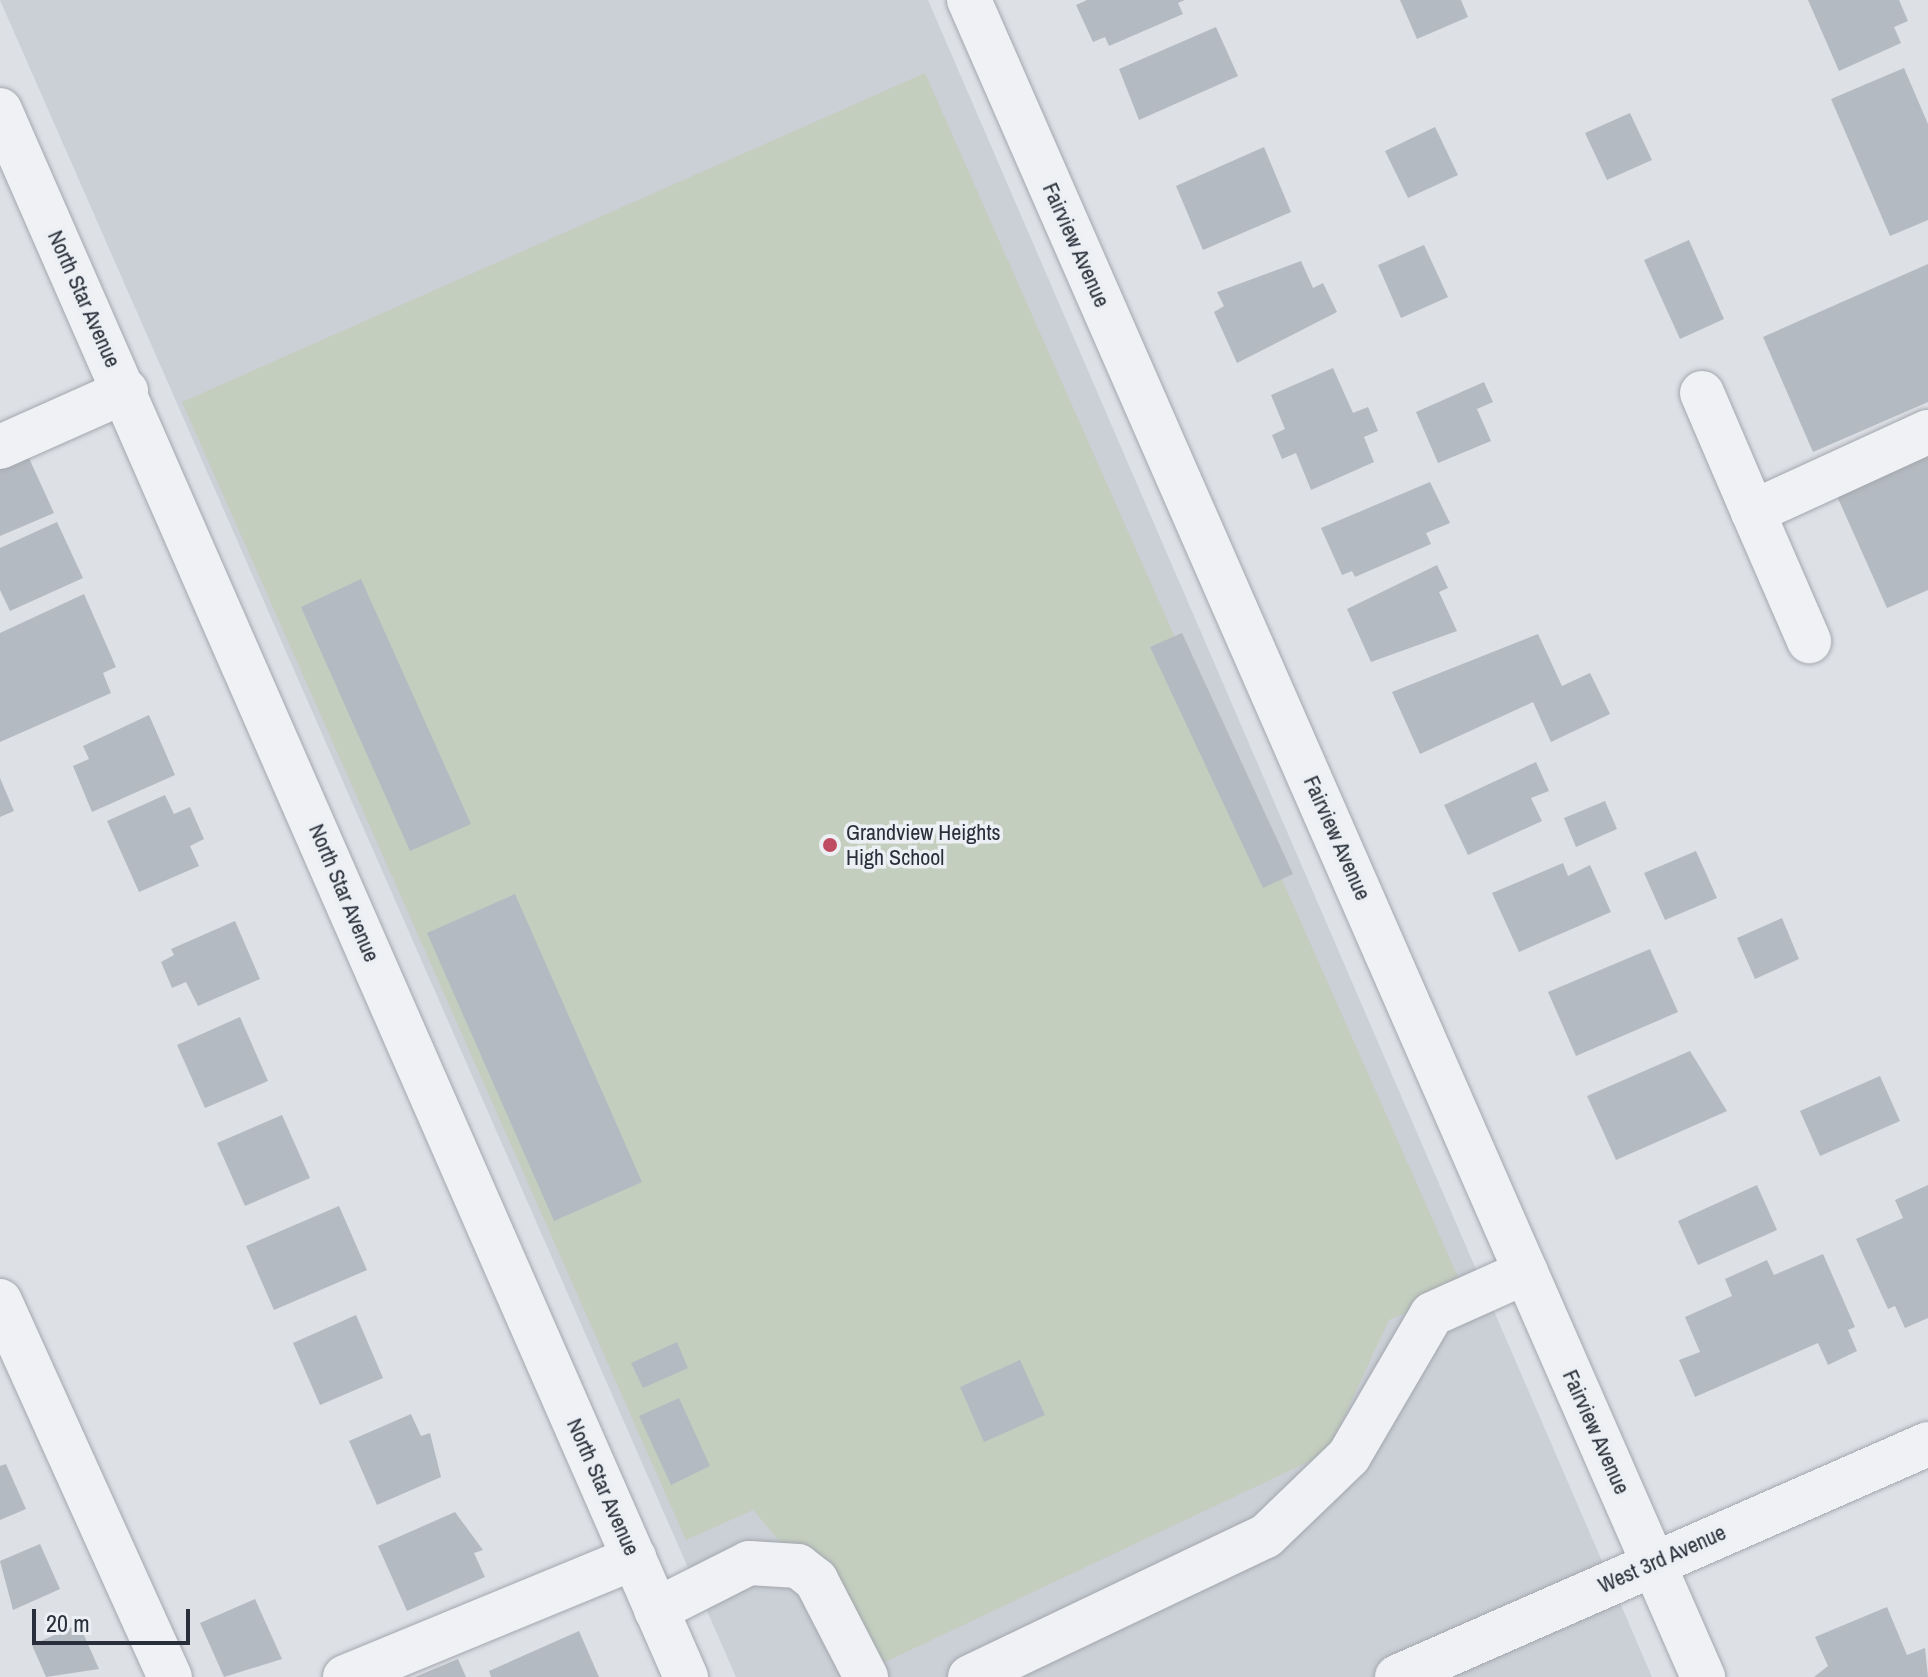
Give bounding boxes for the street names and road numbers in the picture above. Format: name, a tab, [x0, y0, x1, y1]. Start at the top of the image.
street label: Fairview Avenue	[1037, 178, 1115, 312]
street label: North Star Avenue	[42, 226, 126, 372]
street label: Fairview Avenue	[1298, 771, 1376, 905]
street label: North Star Avenue	[303, 820, 385, 966]
street label: Fairview Avenue	[1557, 1365, 1635, 1499]
street label: North Star Avenue	[561, 1414, 645, 1560]
street label: West 3rd Avenue	[1594, 1519, 1730, 1599]

